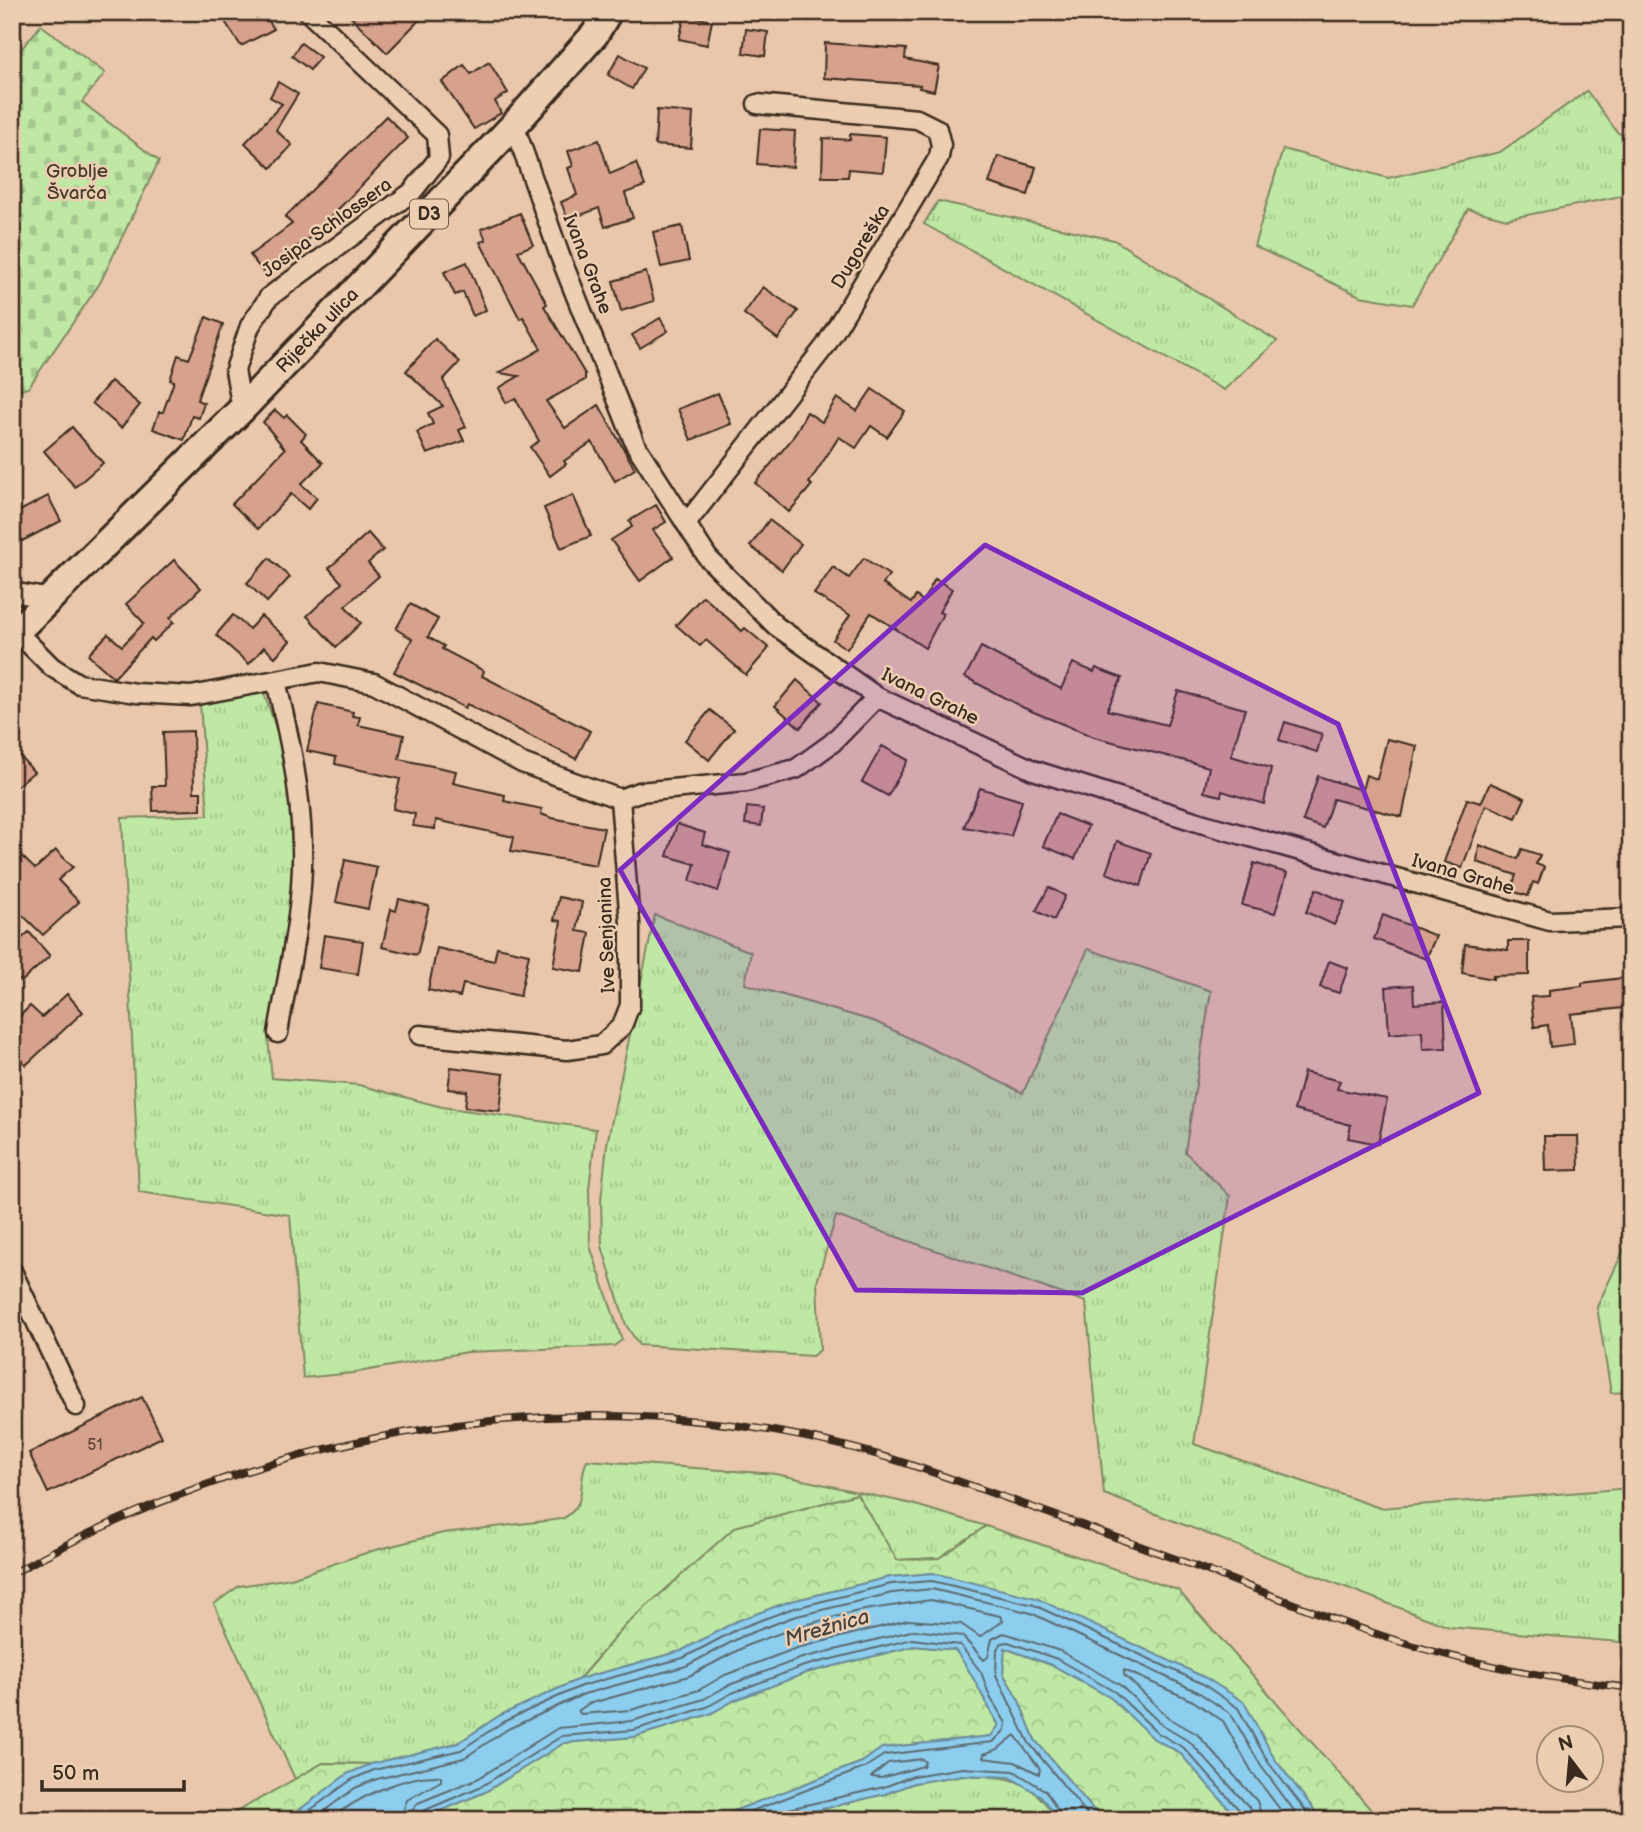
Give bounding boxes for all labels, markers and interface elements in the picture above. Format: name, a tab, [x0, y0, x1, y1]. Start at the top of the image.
park label: Groblje Švarča	[46, 160, 108, 205]
street label: Josipa Schlossera	[258, 173, 396, 283]
road number: D3	[410, 200, 448, 229]
street label: Dugoreška	[827, 201, 895, 293]
street label: Ivana Grahe	[557, 211, 617, 317]
street label: Riječka ulica	[271, 283, 363, 378]
street label: Ivana Grahe	[878, 664, 982, 730]
street label: Ivana Grahe	[1409, 849, 1517, 901]
street label: Ive Senjanina	[593, 877, 621, 993]
house number: 51	[87, 1436, 103, 1455]
water label: Mrežnica	[782, 1604, 872, 1652]
north arrow	[1534, 1724, 1604, 1794]
text: N	[1556, 1731, 1576, 1757]
scale bar	[42, 1748, 184, 1792]
text: 50 m	[52, 1761, 99, 1786]

